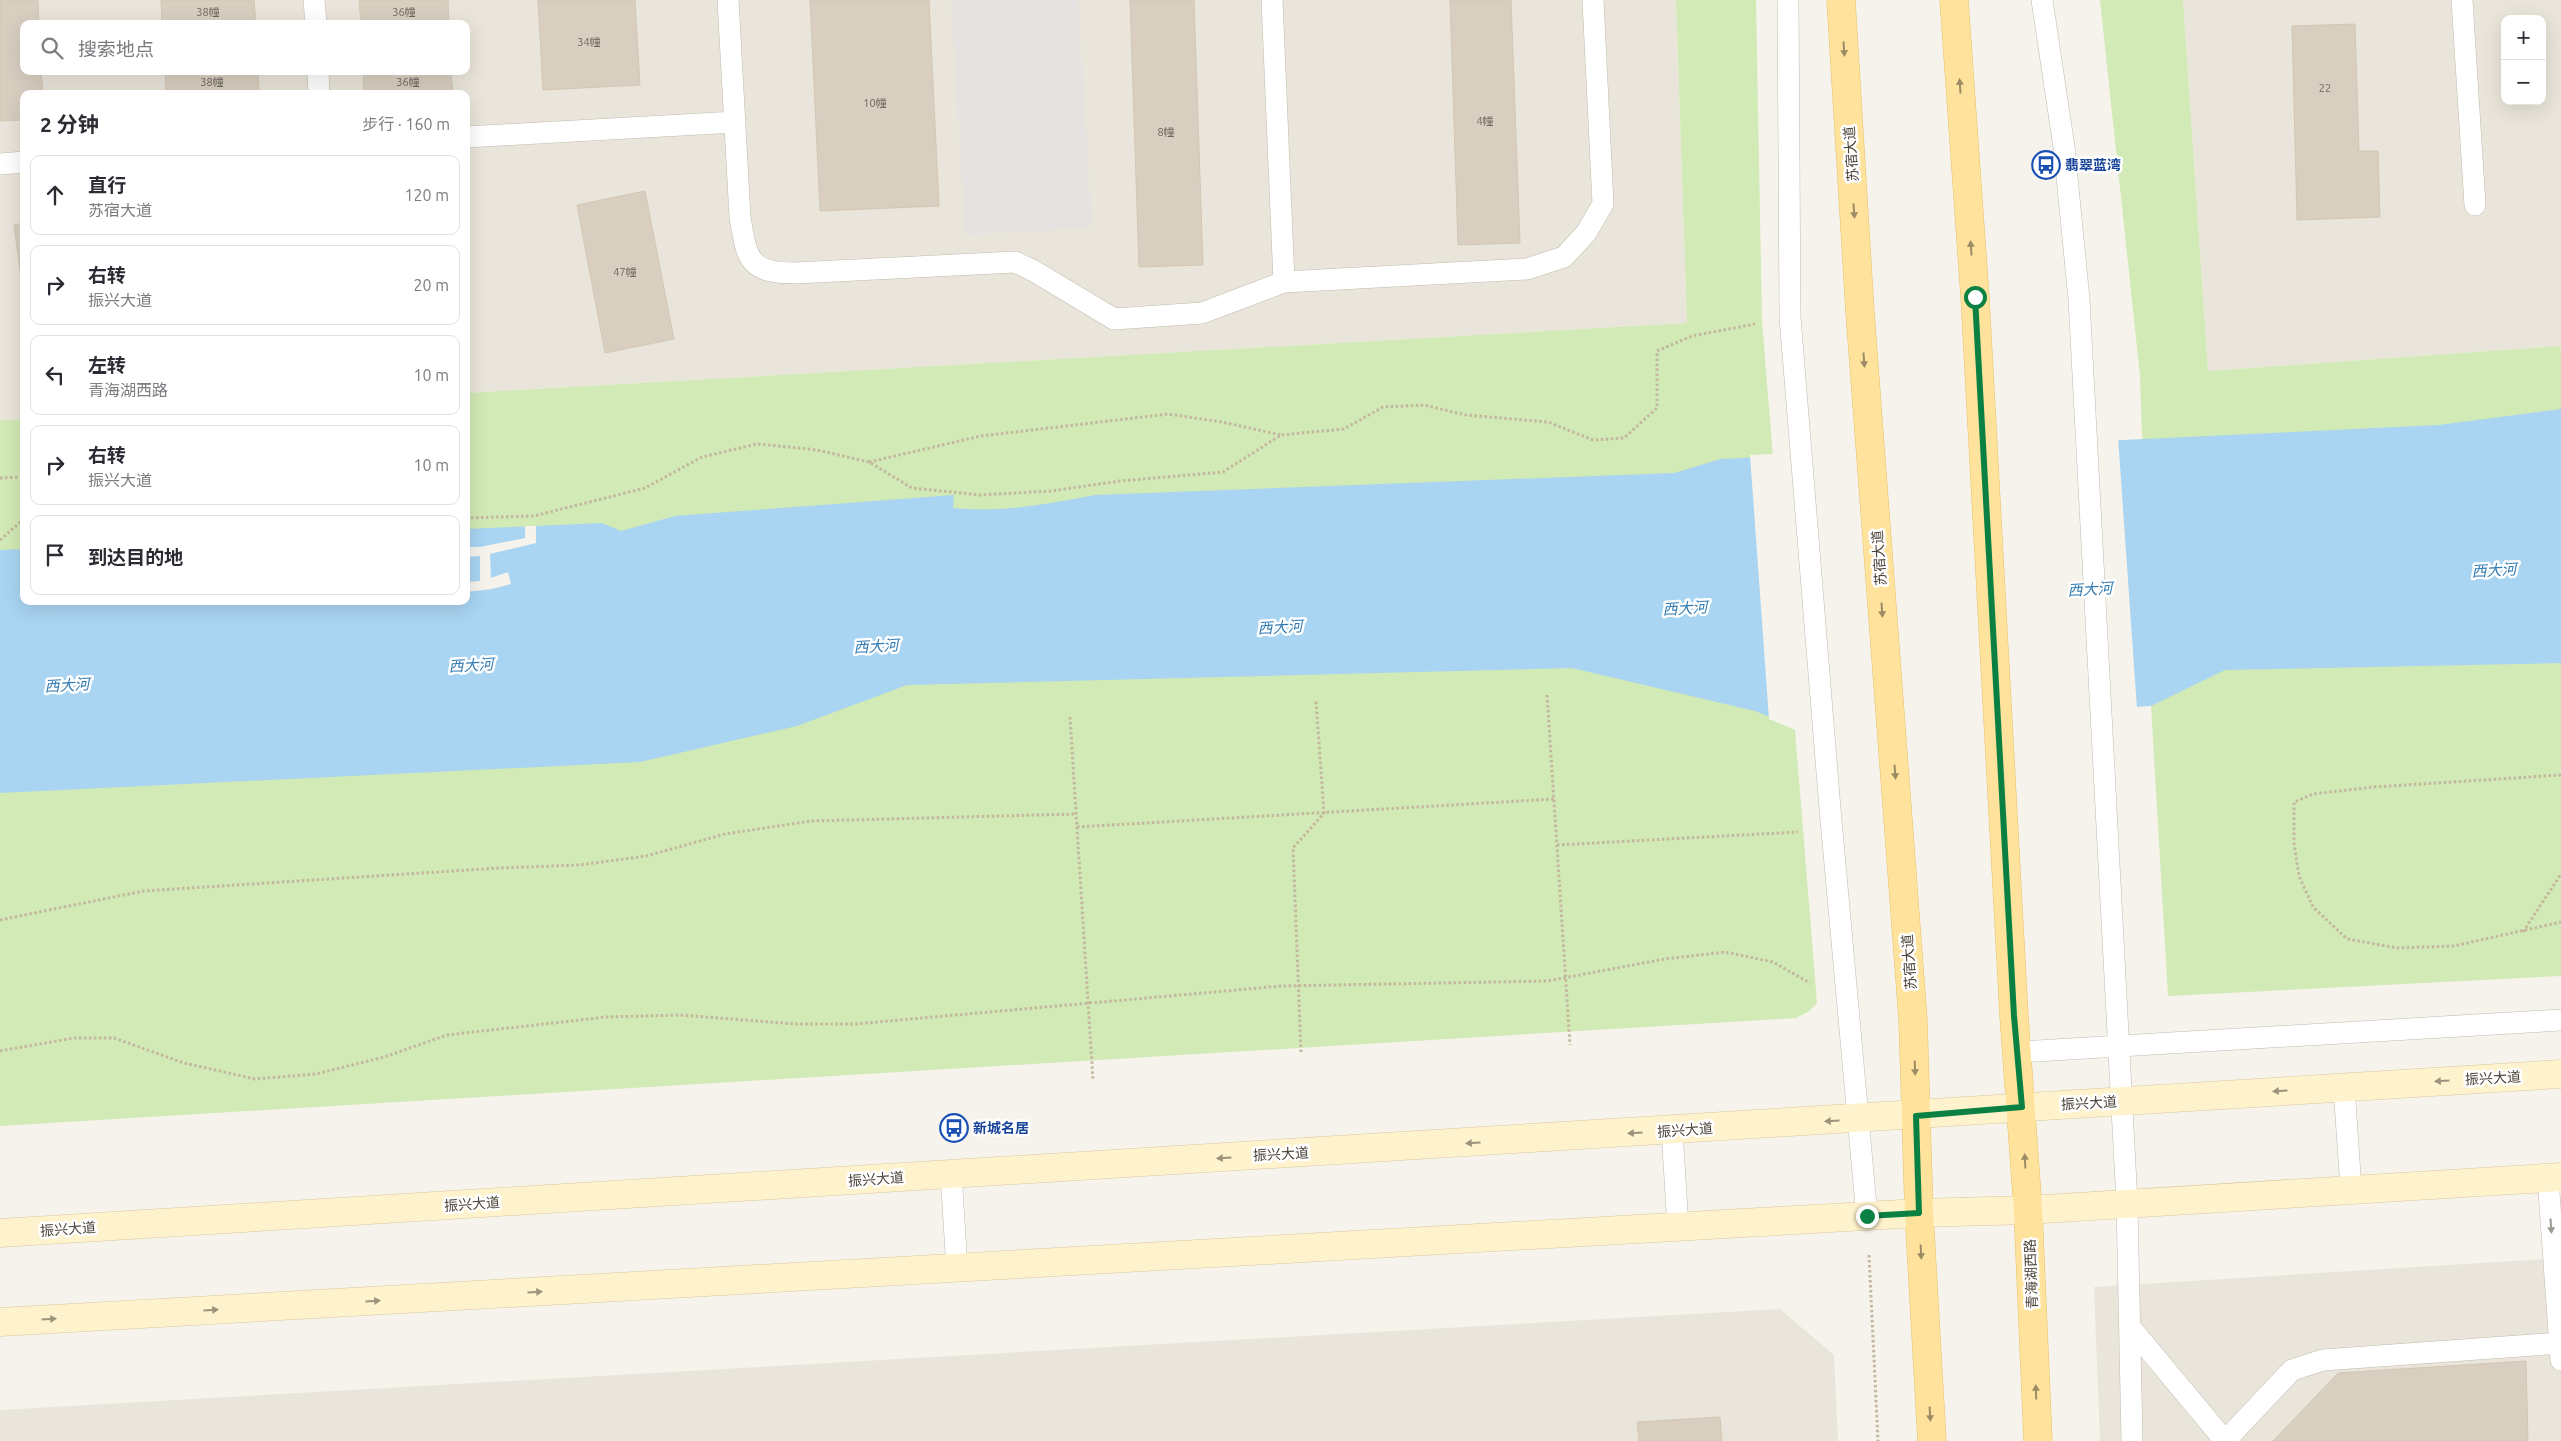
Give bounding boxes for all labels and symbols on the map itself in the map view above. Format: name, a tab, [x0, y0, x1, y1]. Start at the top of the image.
house number: 38幢	[196, 6, 220, 18]
house number: 36幢	[392, 6, 416, 18]
house number: 34幢	[577, 36, 601, 48]
one-way arrow	[1841, 41, 1849, 57]
house number: 38幢	[200, 76, 224, 88]
house number: 36幢	[396, 76, 420, 88]
one-way arrow	[1956, 78, 1964, 94]
house number: 22	[2319, 82, 2331, 94]
house number: 10幢	[863, 97, 887, 109]
house number: 4幢	[1476, 115, 1494, 127]
house number: 8幢	[1157, 126, 1175, 138]
street label: 苏宿大道	[1841, 126, 1861, 182]
bus stop icon: 翡翠蓝湾	[2031, 150, 2061, 180]
place label: 翡翠蓝湾	[2065, 157, 2121, 173]
one-way arrow	[1851, 203, 1859, 219]
one-way arrow	[1967, 240, 1975, 256]
house number: 47幢	[613, 266, 637, 278]
route start	[1964, 286, 1987, 309]
one-way arrow	[1860, 353, 1868, 369]
street label: 苏宿大道	[1869, 530, 1889, 586]
water label: 西大河	[2471, 560, 2520, 580]
water label: 西大河	[2067, 579, 2116, 599]
water label: 西大河	[1662, 598, 1711, 618]
one-way arrow	[1879, 602, 1887, 618]
water label: 西大河	[1257, 617, 1306, 637]
water label: 西大河	[853, 636, 902, 656]
water label: 西大河	[448, 655, 497, 675]
water label: 西大河	[44, 675, 93, 695]
one-way arrow	[1891, 764, 1899, 780]
street label: 苏宿大道	[1899, 934, 1919, 990]
one-way arrow	[1911, 1060, 1919, 1076]
street label: 振兴大道	[2465, 1069, 2521, 1087]
one-way arrow	[2434, 1078, 2450, 1086]
one-way arrow	[2272, 1088, 2288, 1096]
street label: 振兴大道	[2061, 1094, 2117, 1112]
bus stop icon: 新城名居	[939, 1113, 969, 1143]
one-way arrow	[1824, 1117, 1840, 1125]
place label: 新城名居	[973, 1120, 1029, 1136]
street label: 振兴大道	[1657, 1120, 1713, 1140]
one-way arrow	[1627, 1129, 1643, 1137]
one-way arrow	[1465, 1139, 1481, 1147]
street label: 振兴大道	[1253, 1145, 1309, 1163]
one-way arrow	[2021, 1153, 2029, 1169]
one-way arrow	[1215, 1154, 1231, 1162]
street label: 振兴大道	[848, 1169, 904, 1189]
street label: 振兴大道	[444, 1194, 500, 1214]
route end	[1856, 1205, 1879, 1228]
street label: 振兴大道	[40, 1219, 96, 1239]
one-way arrow	[2548, 1219, 2556, 1235]
street label: 青海湖西路	[2022, 1239, 2040, 1309]
one-way arrow	[1918, 1244, 1926, 1260]
one-way arrow	[528, 1287, 544, 1295]
one-way arrow	[365, 1296, 381, 1304]
one-way arrow	[203, 1306, 219, 1314]
one-way arrow	[41, 1315, 57, 1323]
one-way arrow	[2031, 1384, 2039, 1400]
one-way arrow	[1927, 1406, 1935, 1422]

